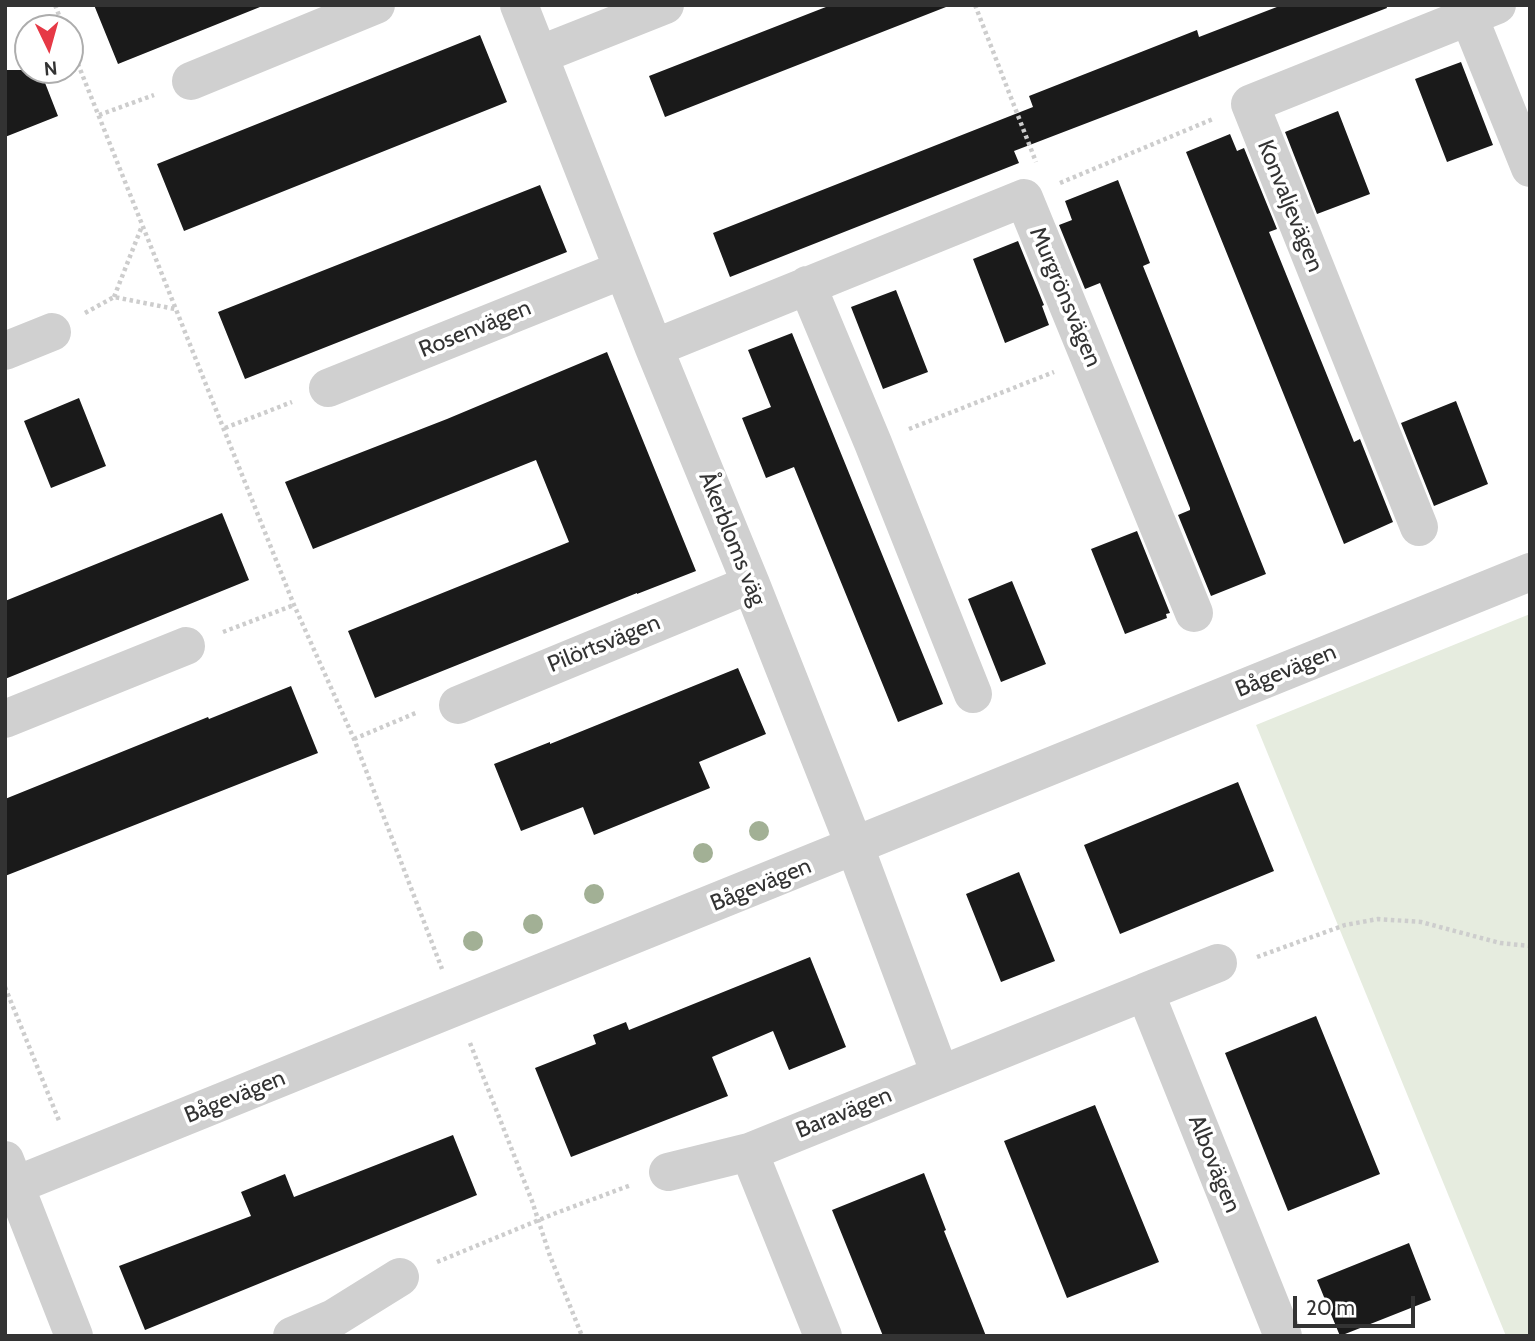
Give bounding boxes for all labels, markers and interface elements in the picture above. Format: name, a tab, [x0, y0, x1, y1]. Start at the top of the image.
north arrow	[14, 14, 84, 84]
text: N	[43, 56, 58, 80]
street label: Konvaljevägen	[1251, 136, 1329, 276]
street label: Murgrönsvägen	[1023, 223, 1107, 371]
street label: Rosenvägen	[415, 294, 535, 364]
street label: Åkerbloms väg	[693, 468, 771, 610]
street label: Pilörtsvägen	[544, 609, 664, 679]
street label: Bågevägen	[1232, 638, 1340, 704]
street label: Bågevägen	[707, 852, 815, 918]
street label: Bågevägen	[181, 1064, 289, 1130]
street label: Baravägen	[792, 1081, 896, 1145]
street label: Albovägen	[1182, 1111, 1246, 1217]
scale bar	[1297, 1282, 1420, 1326]
text: 20 m	[1306, 1295, 1355, 1320]

